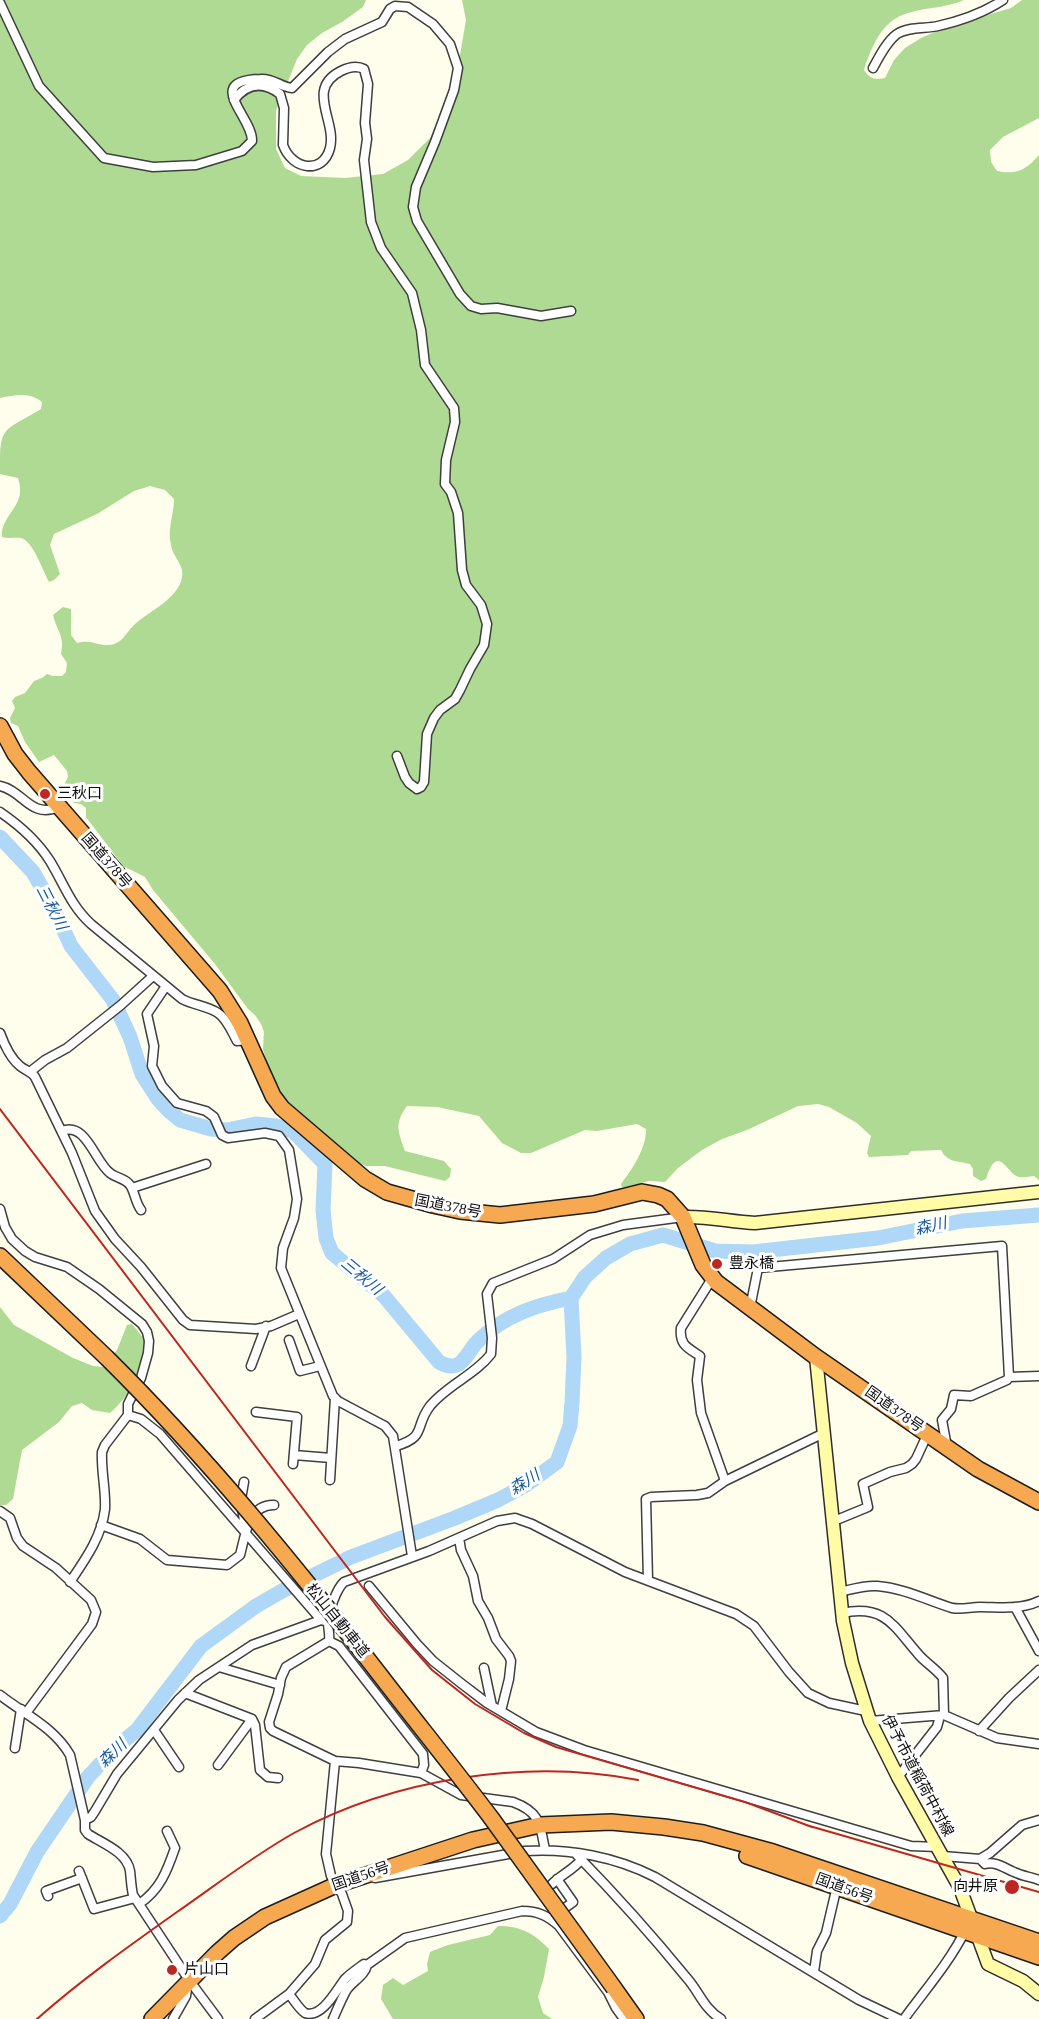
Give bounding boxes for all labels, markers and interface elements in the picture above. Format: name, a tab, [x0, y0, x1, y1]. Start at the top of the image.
place label: 三秋口	[57, 785, 102, 803]
marker: 三秋口	[38, 787, 52, 801]
street label: 国道378号	[77, 830, 135, 892]
water label: 三秋川	[32, 882, 70, 934]
street label: 国道378号	[413, 1192, 483, 1222]
water label: 森川	[913, 1214, 949, 1240]
water label: 三秋川	[336, 1254, 386, 1300]
place label: 豊永橋	[729, 1255, 774, 1273]
marker: 豊永橋	[710, 1257, 724, 1271]
street label: 国道378号	[861, 1383, 927, 1437]
water label: 森川	[506, 1466, 544, 1500]
street label: 松山自動車道	[302, 1580, 372, 1662]
street label: 伊予市道稲荷中村線	[877, 1712, 957, 1840]
water label: 森川	[95, 1736, 131, 1772]
street label: 国道56号	[330, 1859, 392, 1895]
street label: 国道56号	[813, 1870, 875, 1908]
place label: 向井原	[953, 1878, 998, 1896]
marker: 向井原	[1003, 1878, 1021, 1896]
place label: 片山口	[184, 1961, 229, 1979]
marker: 片山口	[165, 1963, 179, 1977]

